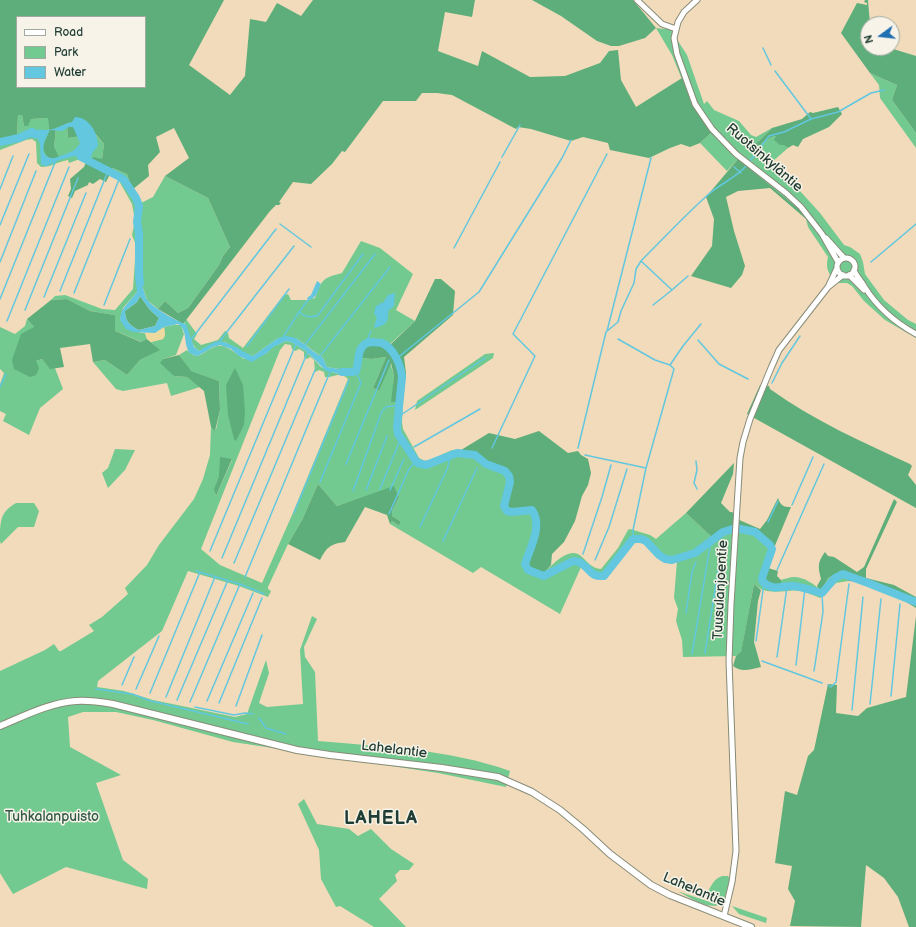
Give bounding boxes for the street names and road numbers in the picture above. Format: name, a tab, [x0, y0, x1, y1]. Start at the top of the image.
street label: Ruotsinkyläntie	[722, 120, 806, 196]
street label: Tuusulanjoentie	[710, 540, 732, 640]
street label: Lahelantie	[360, 738, 428, 762]
street label: Lahelantie	[660, 869, 728, 911]

